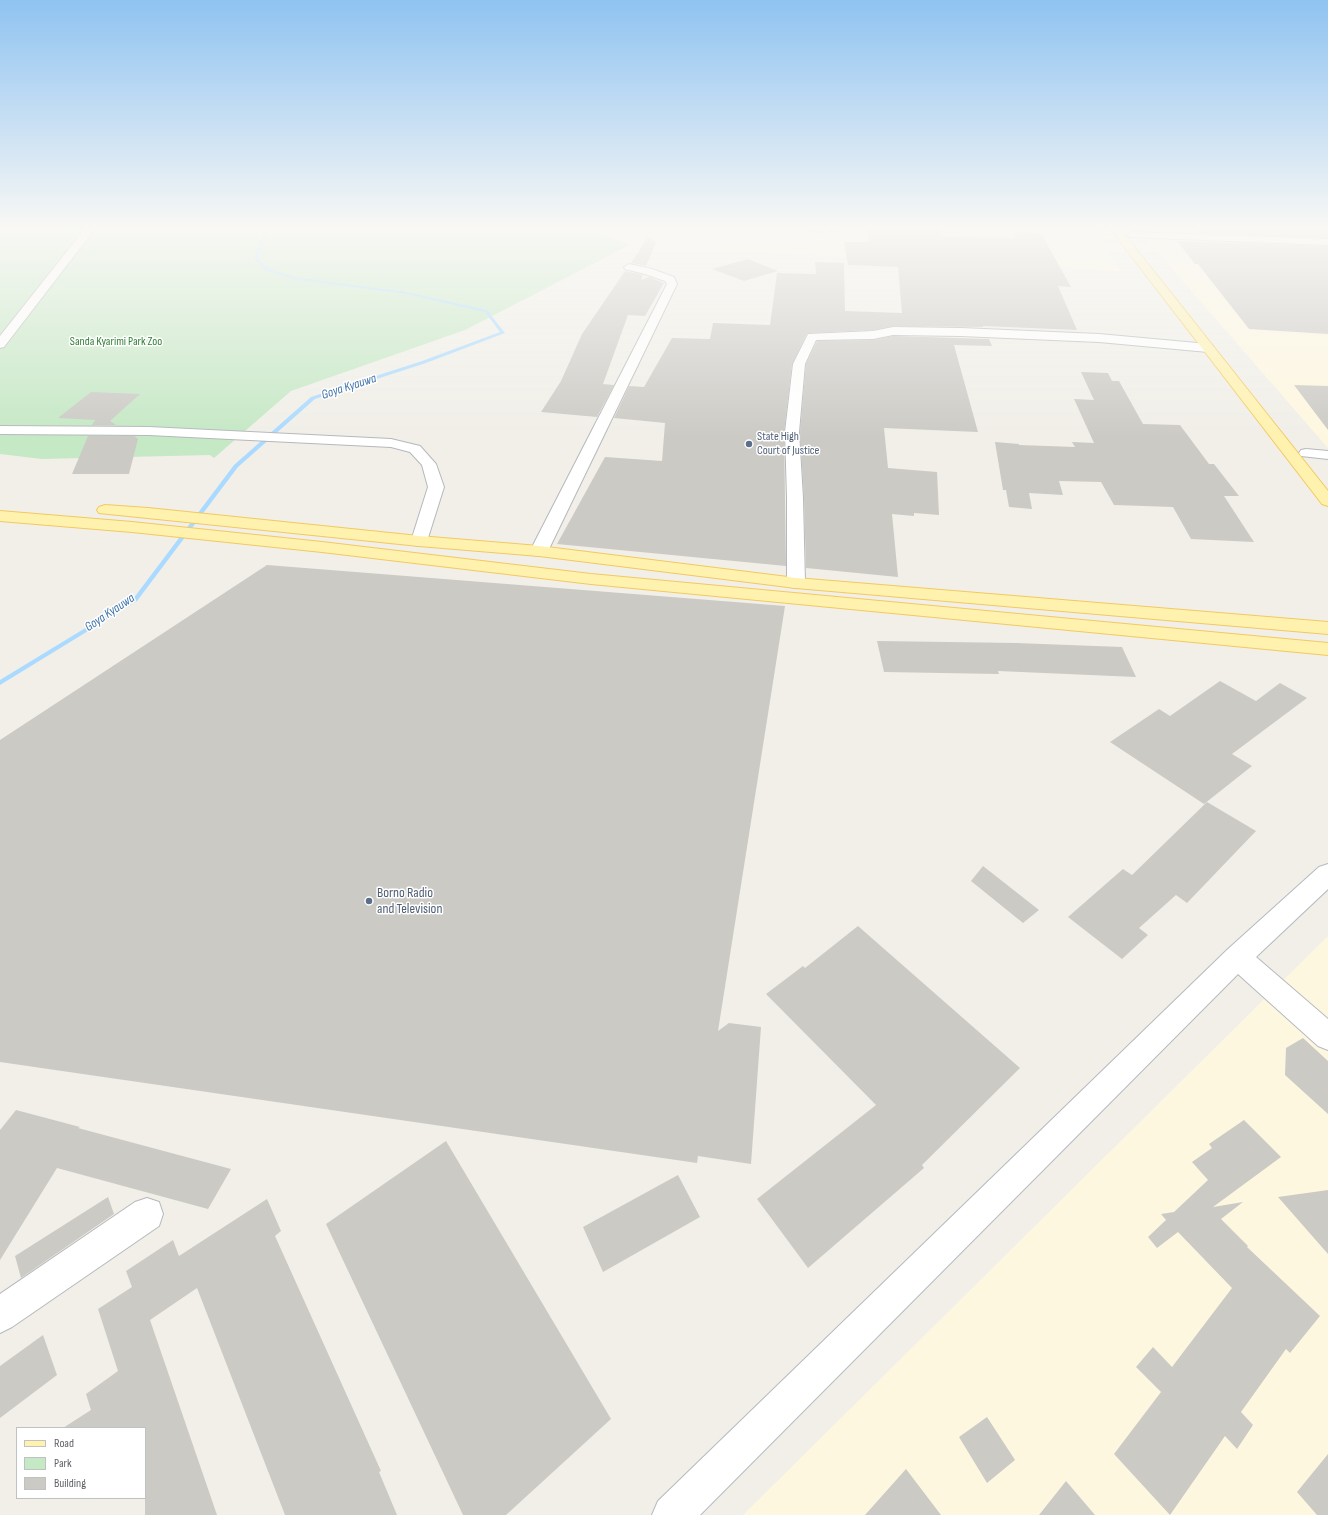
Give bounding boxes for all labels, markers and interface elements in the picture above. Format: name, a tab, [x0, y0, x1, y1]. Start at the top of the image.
park label: Sanda Kyarimi Park Zoo	[70, 335, 162, 349]
water label: Goya Kyauwa	[320, 371, 378, 403]
place label: State High Court of Justice	[757, 430, 819, 458]
marker: State High Court of Justice	[744, 439, 754, 449]
water label: Goya Kyauwa	[82, 591, 138, 635]
place label: Borno Radio and Television	[377, 885, 442, 918]
marker: Borno Radio and Television	[364, 896, 374, 906]
legend	[16, 1427, 146, 1499]
text: Road	[54, 1436, 74, 1451]
text: Park	[54, 1456, 72, 1471]
text: Building	[54, 1476, 86, 1491]

